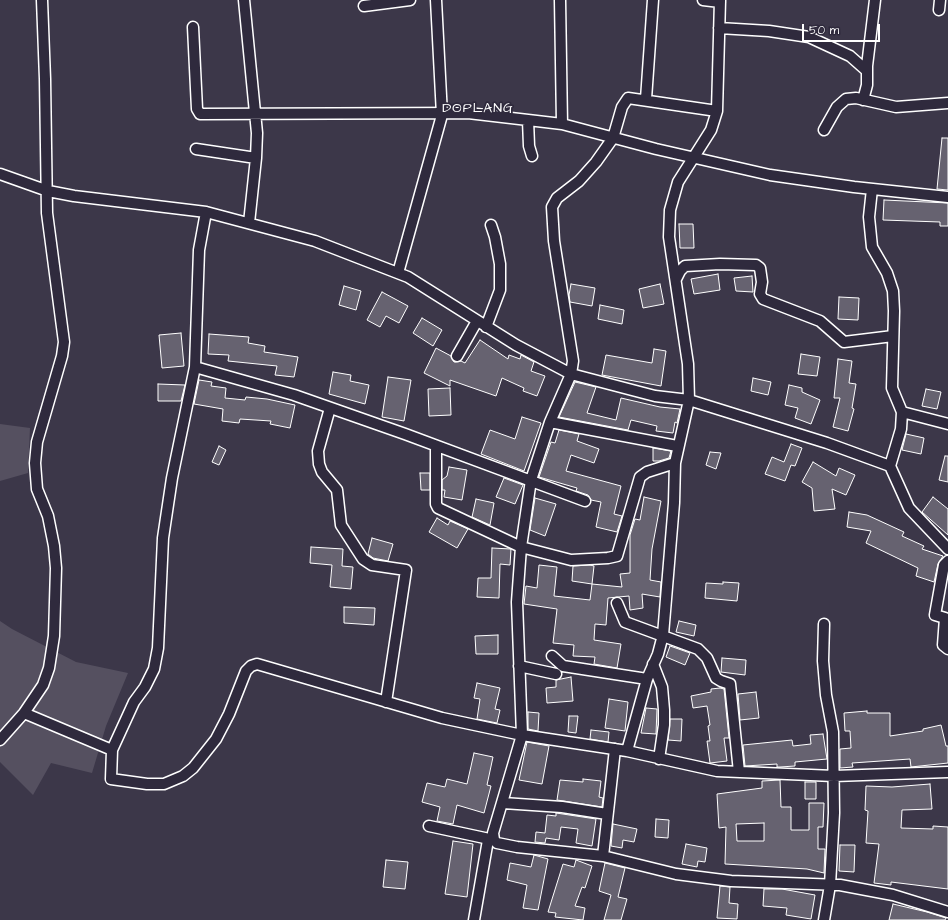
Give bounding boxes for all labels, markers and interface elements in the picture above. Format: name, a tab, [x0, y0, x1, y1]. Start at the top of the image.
scale bar	[804, 16, 882, 42]
text: 50 m	[809, 22, 839, 39]
district label: DOPLANG	[442, 101, 514, 117]

